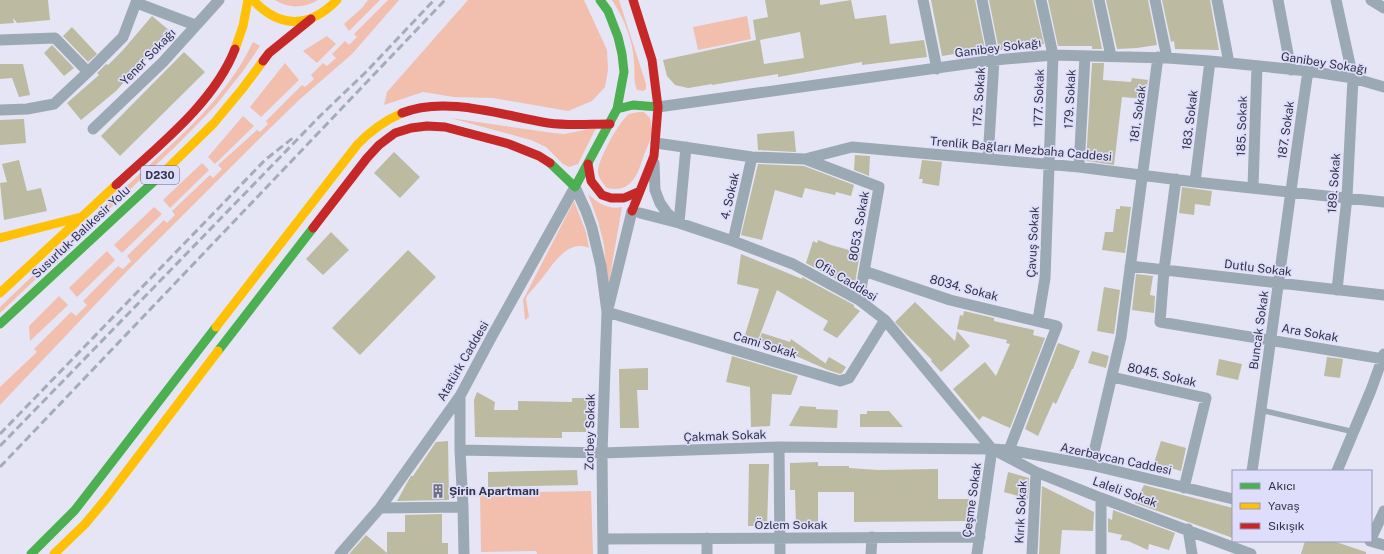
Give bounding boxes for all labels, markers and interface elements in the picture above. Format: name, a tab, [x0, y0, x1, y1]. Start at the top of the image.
street label: Yener Sokağı	[118, 26, 178, 88]
street label: Ganibey Sokağı	[954, 36, 1042, 60]
street label: Ganibey Sokağı	[1280, 49, 1368, 77]
street label: 175. Sokak	[970, 66, 988, 127]
street label: 177. Sokak	[1031, 68, 1047, 127]
street label: 179. Sokak	[1061, 69, 1079, 129]
street label: 181. Sokak	[1127, 84, 1149, 144]
street label: 183. Sokak	[1179, 89, 1201, 151]
street label: 185. Sokak	[1234, 95, 1250, 157]
street label: 187. Sokak	[1275, 100, 1297, 160]
street label: Trenlik Bağları Mezbaha Caddesi	[930, 134, 1112, 164]
street label: 189. Sokak	[1325, 152, 1343, 214]
road number: D230	[141, 166, 179, 184]
street label: 4. Sokak	[718, 171, 742, 221]
street label: Susurluk-Balıkesir Yolu	[29, 183, 133, 281]
street label: 8053. Sokak	[846, 190, 872, 262]
street label: Çavuş Sokak	[1024, 206, 1042, 278]
street label: Ofis Caddesi	[812, 256, 880, 304]
street label: Dutlu Sokak	[1223, 257, 1293, 279]
street label: 8034. Sokak	[928, 272, 1000, 304]
street label: Buncak Sokak	[1247, 289, 1272, 370]
street label: Atatürk Caddesi	[434, 319, 492, 403]
street label: Ara Sokak	[1281, 321, 1340, 345]
street label: Cami Sokak	[731, 329, 799, 361]
street label: 8045. Sokak	[1126, 360, 1198, 390]
street label: Zorbey Sokak	[582, 393, 598, 471]
street label: Çakmak Sokak	[683, 428, 767, 444]
street label: Azerbaycan Caddesi	[1059, 440, 1173, 478]
street label: Çeşme Sokak	[960, 461, 984, 539]
legend	[1232, 470, 1372, 542]
street label: Laleli Sokak	[1091, 474, 1159, 510]
text: Akıcı	[1268, 479, 1296, 493]
street label: Kırık Sokak	[1012, 480, 1030, 544]
building icon: Şirin Apartmanı	[430, 483, 446, 499]
place label: Şirin Apartmanı	[449, 484, 539, 498]
text: Yavaş	[1268, 499, 1300, 513]
street label: Özlem Sokak	[755, 518, 828, 532]
text: Sıkışık	[1268, 519, 1305, 533]

